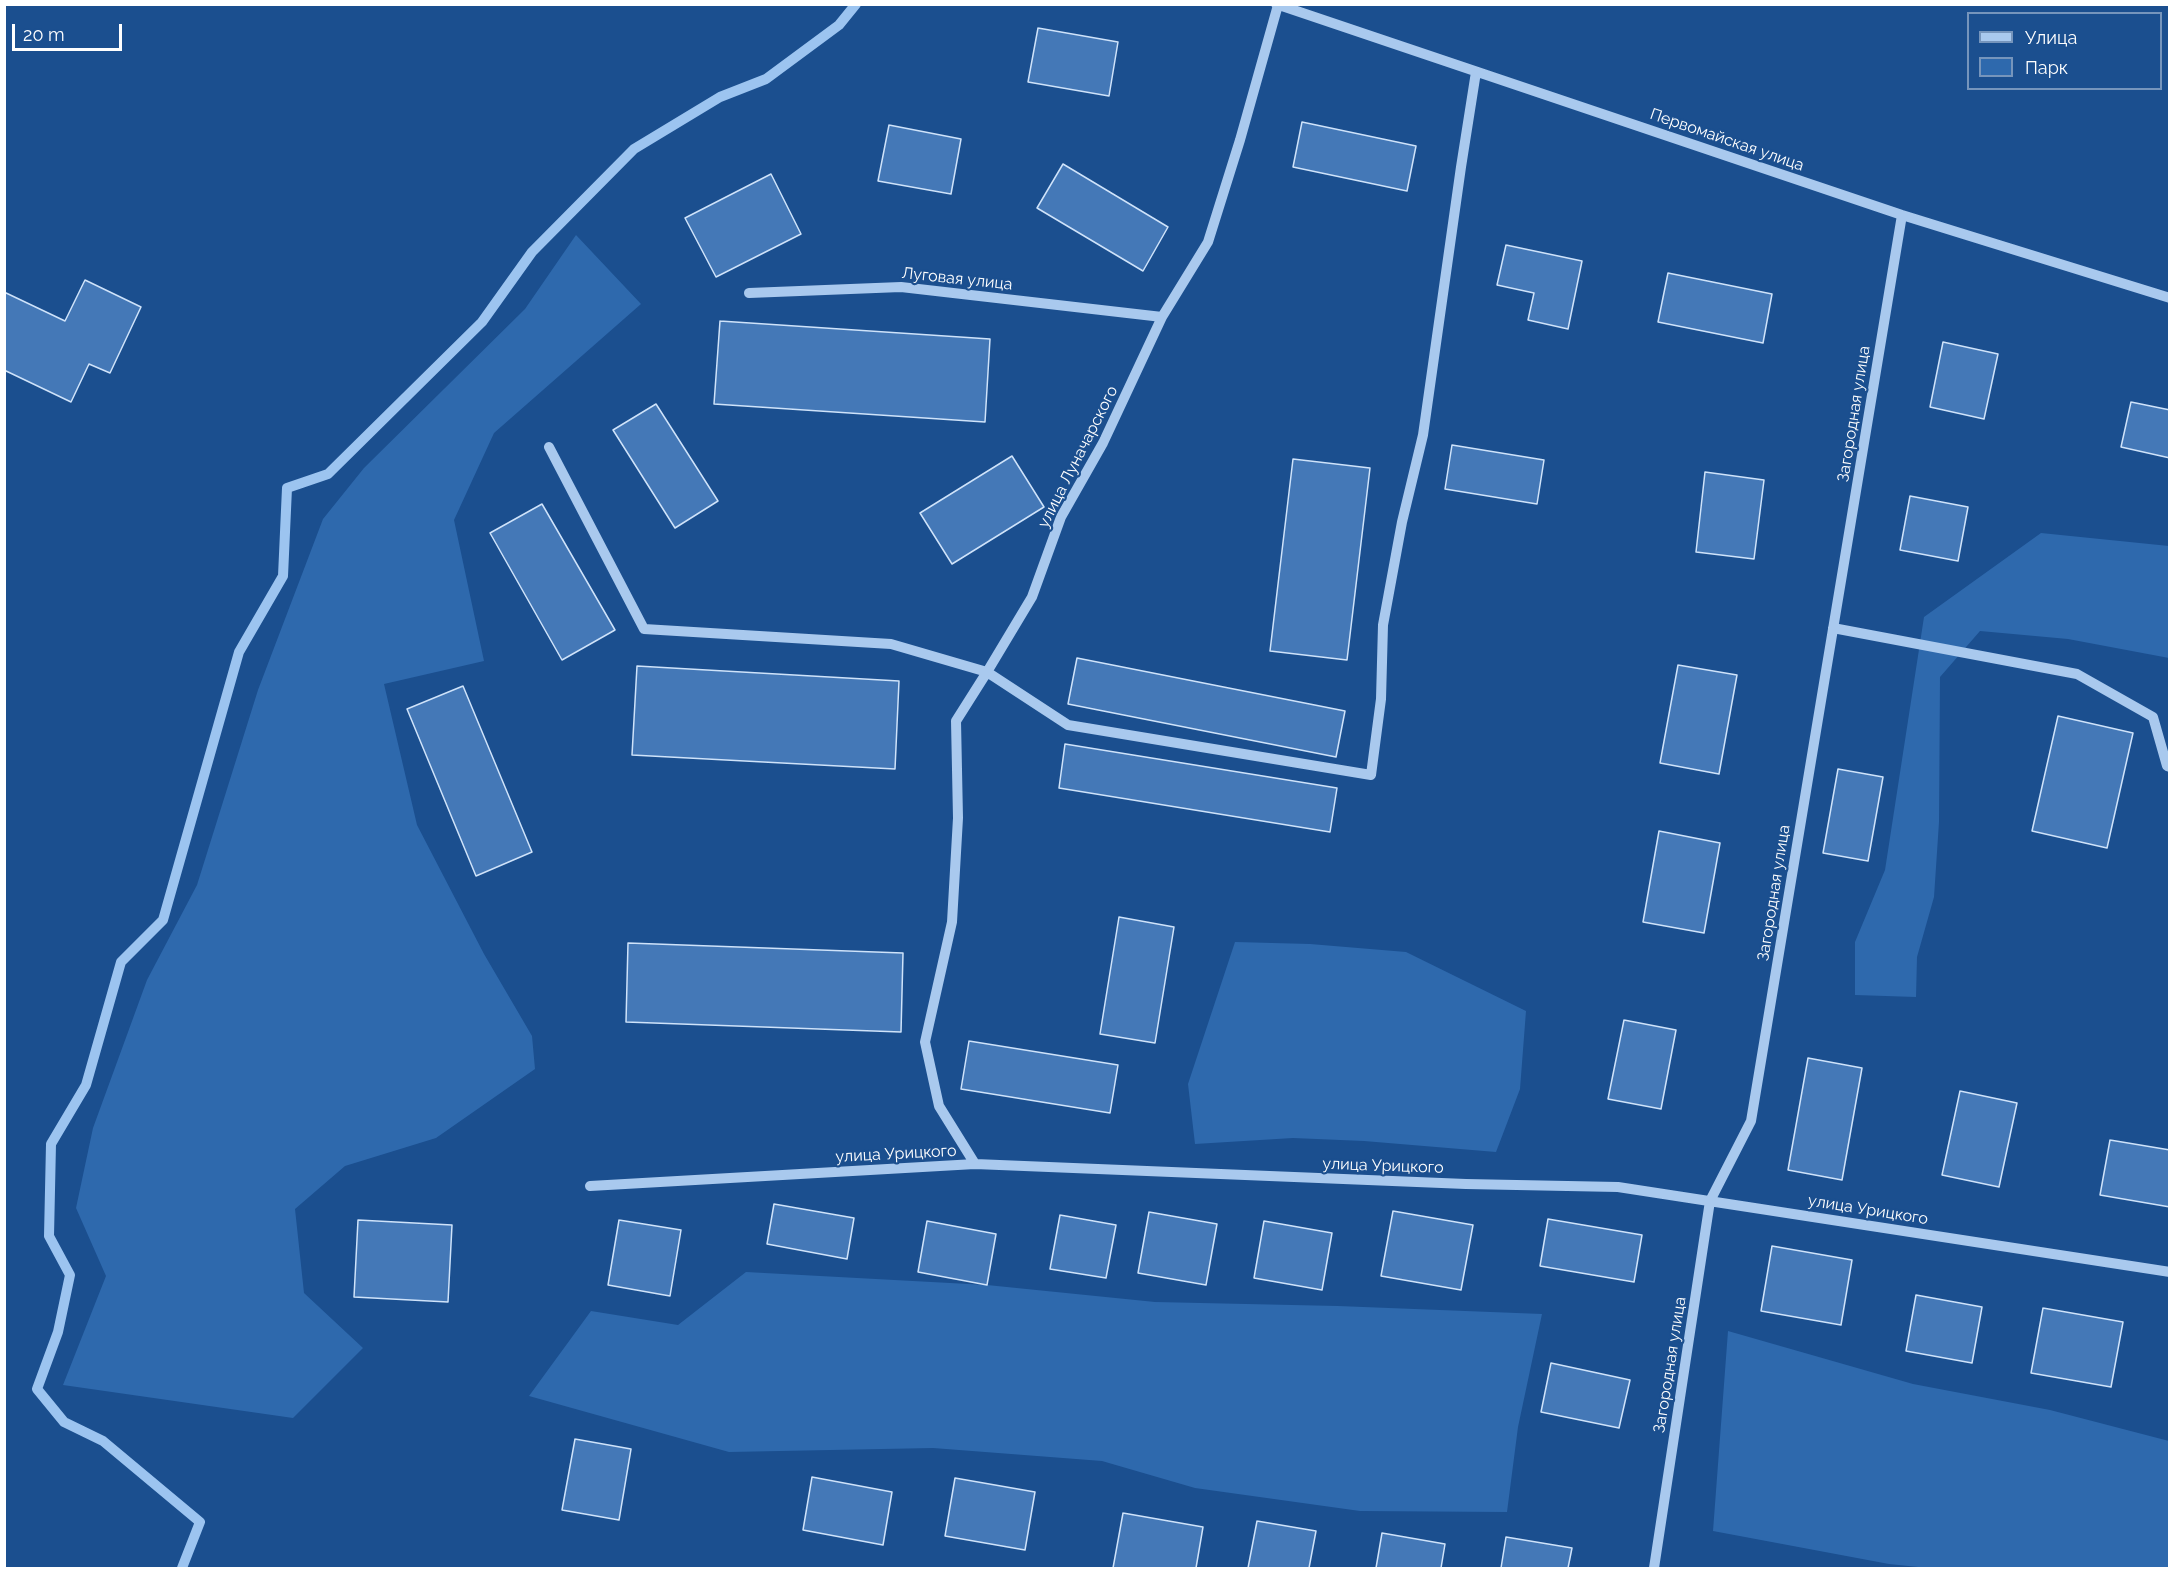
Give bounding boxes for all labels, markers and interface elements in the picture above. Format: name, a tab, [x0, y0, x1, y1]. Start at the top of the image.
scale bar	[15, 12, 124, 50]
legend	[1967, 12, 2162, 90]
text: 20 m	[23, 24, 65, 45]
text: Улица	[2025, 27, 2077, 48]
text: Парк	[2025, 57, 2068, 78]
street label: Первомайская улица	[1647, 105, 1807, 175]
street label: Луговая улица	[901, 264, 1013, 294]
street label: Загородная улица	[1834, 344, 1874, 484]
street label: улица Луначарского	[1034, 383, 1122, 531]
street label: Загородная улица	[1754, 823, 1794, 963]
street label: улица Урицкого	[835, 1141, 957, 1167]
street label: улица Урицкого	[1322, 1154, 1444, 1178]
street label: улица Урицкого	[1807, 1191, 1929, 1229]
street label: Загородная улица	[1650, 1295, 1690, 1435]

